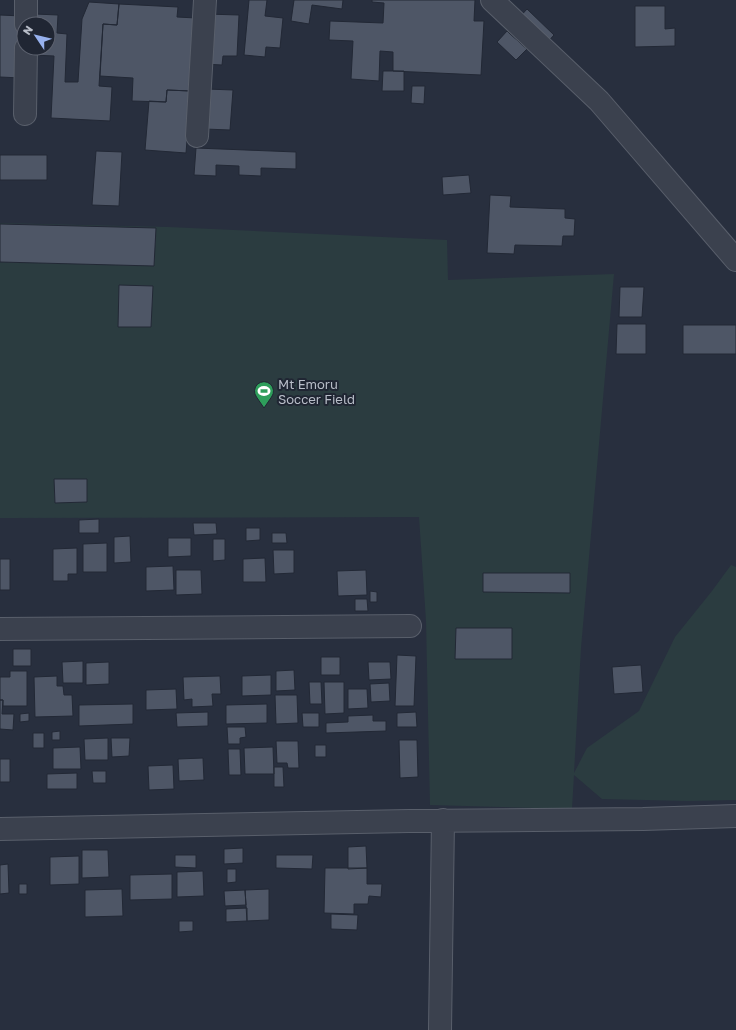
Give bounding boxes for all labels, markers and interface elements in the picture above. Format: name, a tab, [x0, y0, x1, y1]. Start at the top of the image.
north arrow	[16, 16, 56, 56]
text: N	[20, 23, 35, 37]
place label: Mt Emoru Soccer Field	[278, 376, 355, 407]
sports icon: Mt Emoru Soccer Field	[253, 380, 275, 408]

